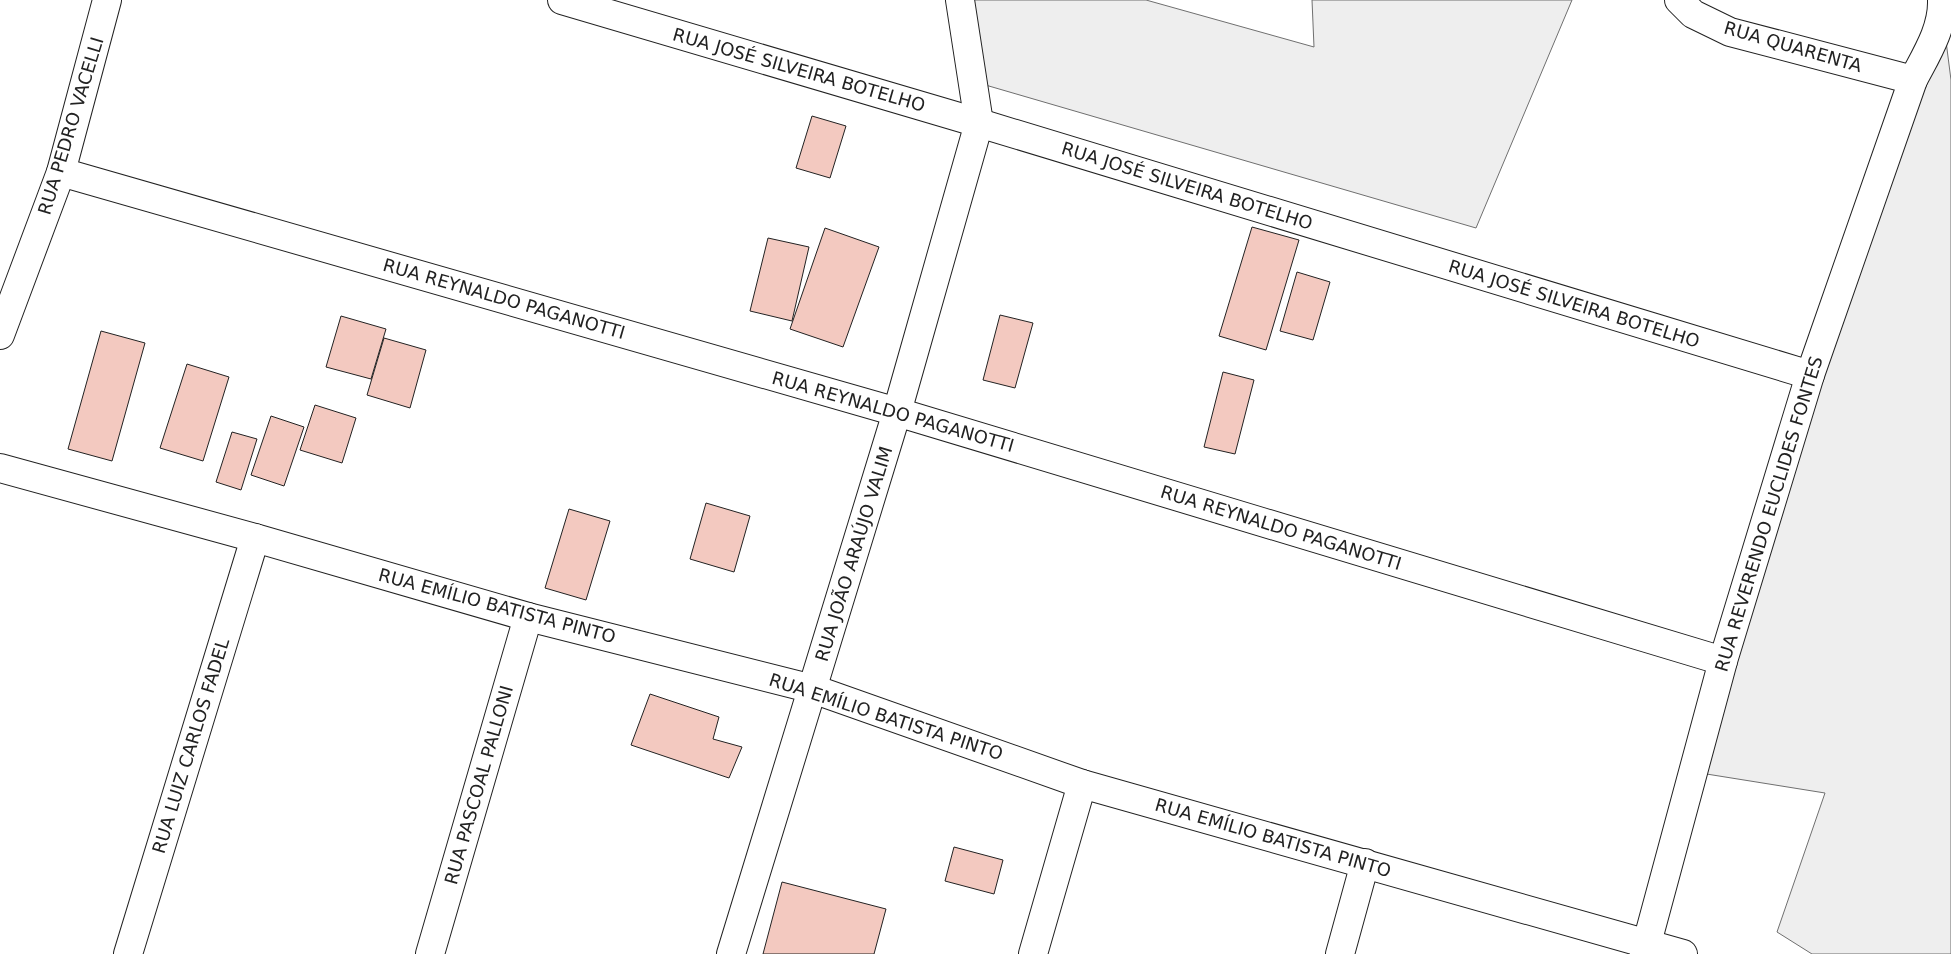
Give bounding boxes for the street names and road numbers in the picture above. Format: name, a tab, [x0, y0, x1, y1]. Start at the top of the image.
street label: RUA QUARENTA	[1722, 17, 1865, 76]
street label: RUA JOSÉ SILVEIRA BOTELHO	[671, 23, 928, 116]
street label: RUA PEDRO VACELLI	[33, 34, 108, 217]
street label: RUA JOSÉ SILVEIRA BOTELHO	[1059, 137, 1315, 234]
street label: RUA REYNALDO PAGANOTTI	[381, 254, 628, 343]
street label: RUA JOSÉ SILVEIRA BOTELHO	[1446, 255, 1702, 352]
street label: RUA REVERENDO EUCLIDES FONTES	[1710, 353, 1827, 674]
street label: RUA REYNALDO PAGANOTTI	[770, 367, 1017, 456]
street label: RUA JOÃO ARAÚJO VALIM	[811, 444, 896, 664]
street label: RUA REYNALDO PAGANOTTI	[1158, 481, 1404, 574]
street label: RUA EMÍLIO BATISTA PINTO	[376, 564, 618, 647]
street label: RUA LUIZ CARLOS FADEL	[148, 636, 233, 856]
street label: RUA EMÍLIO BATISTA PINTO	[767, 669, 1006, 764]
street label: RUA PASCOAL PALLONI	[440, 683, 517, 887]
street label: RUA EMÍLIO BATISTA PINTO	[1153, 794, 1394, 881]

